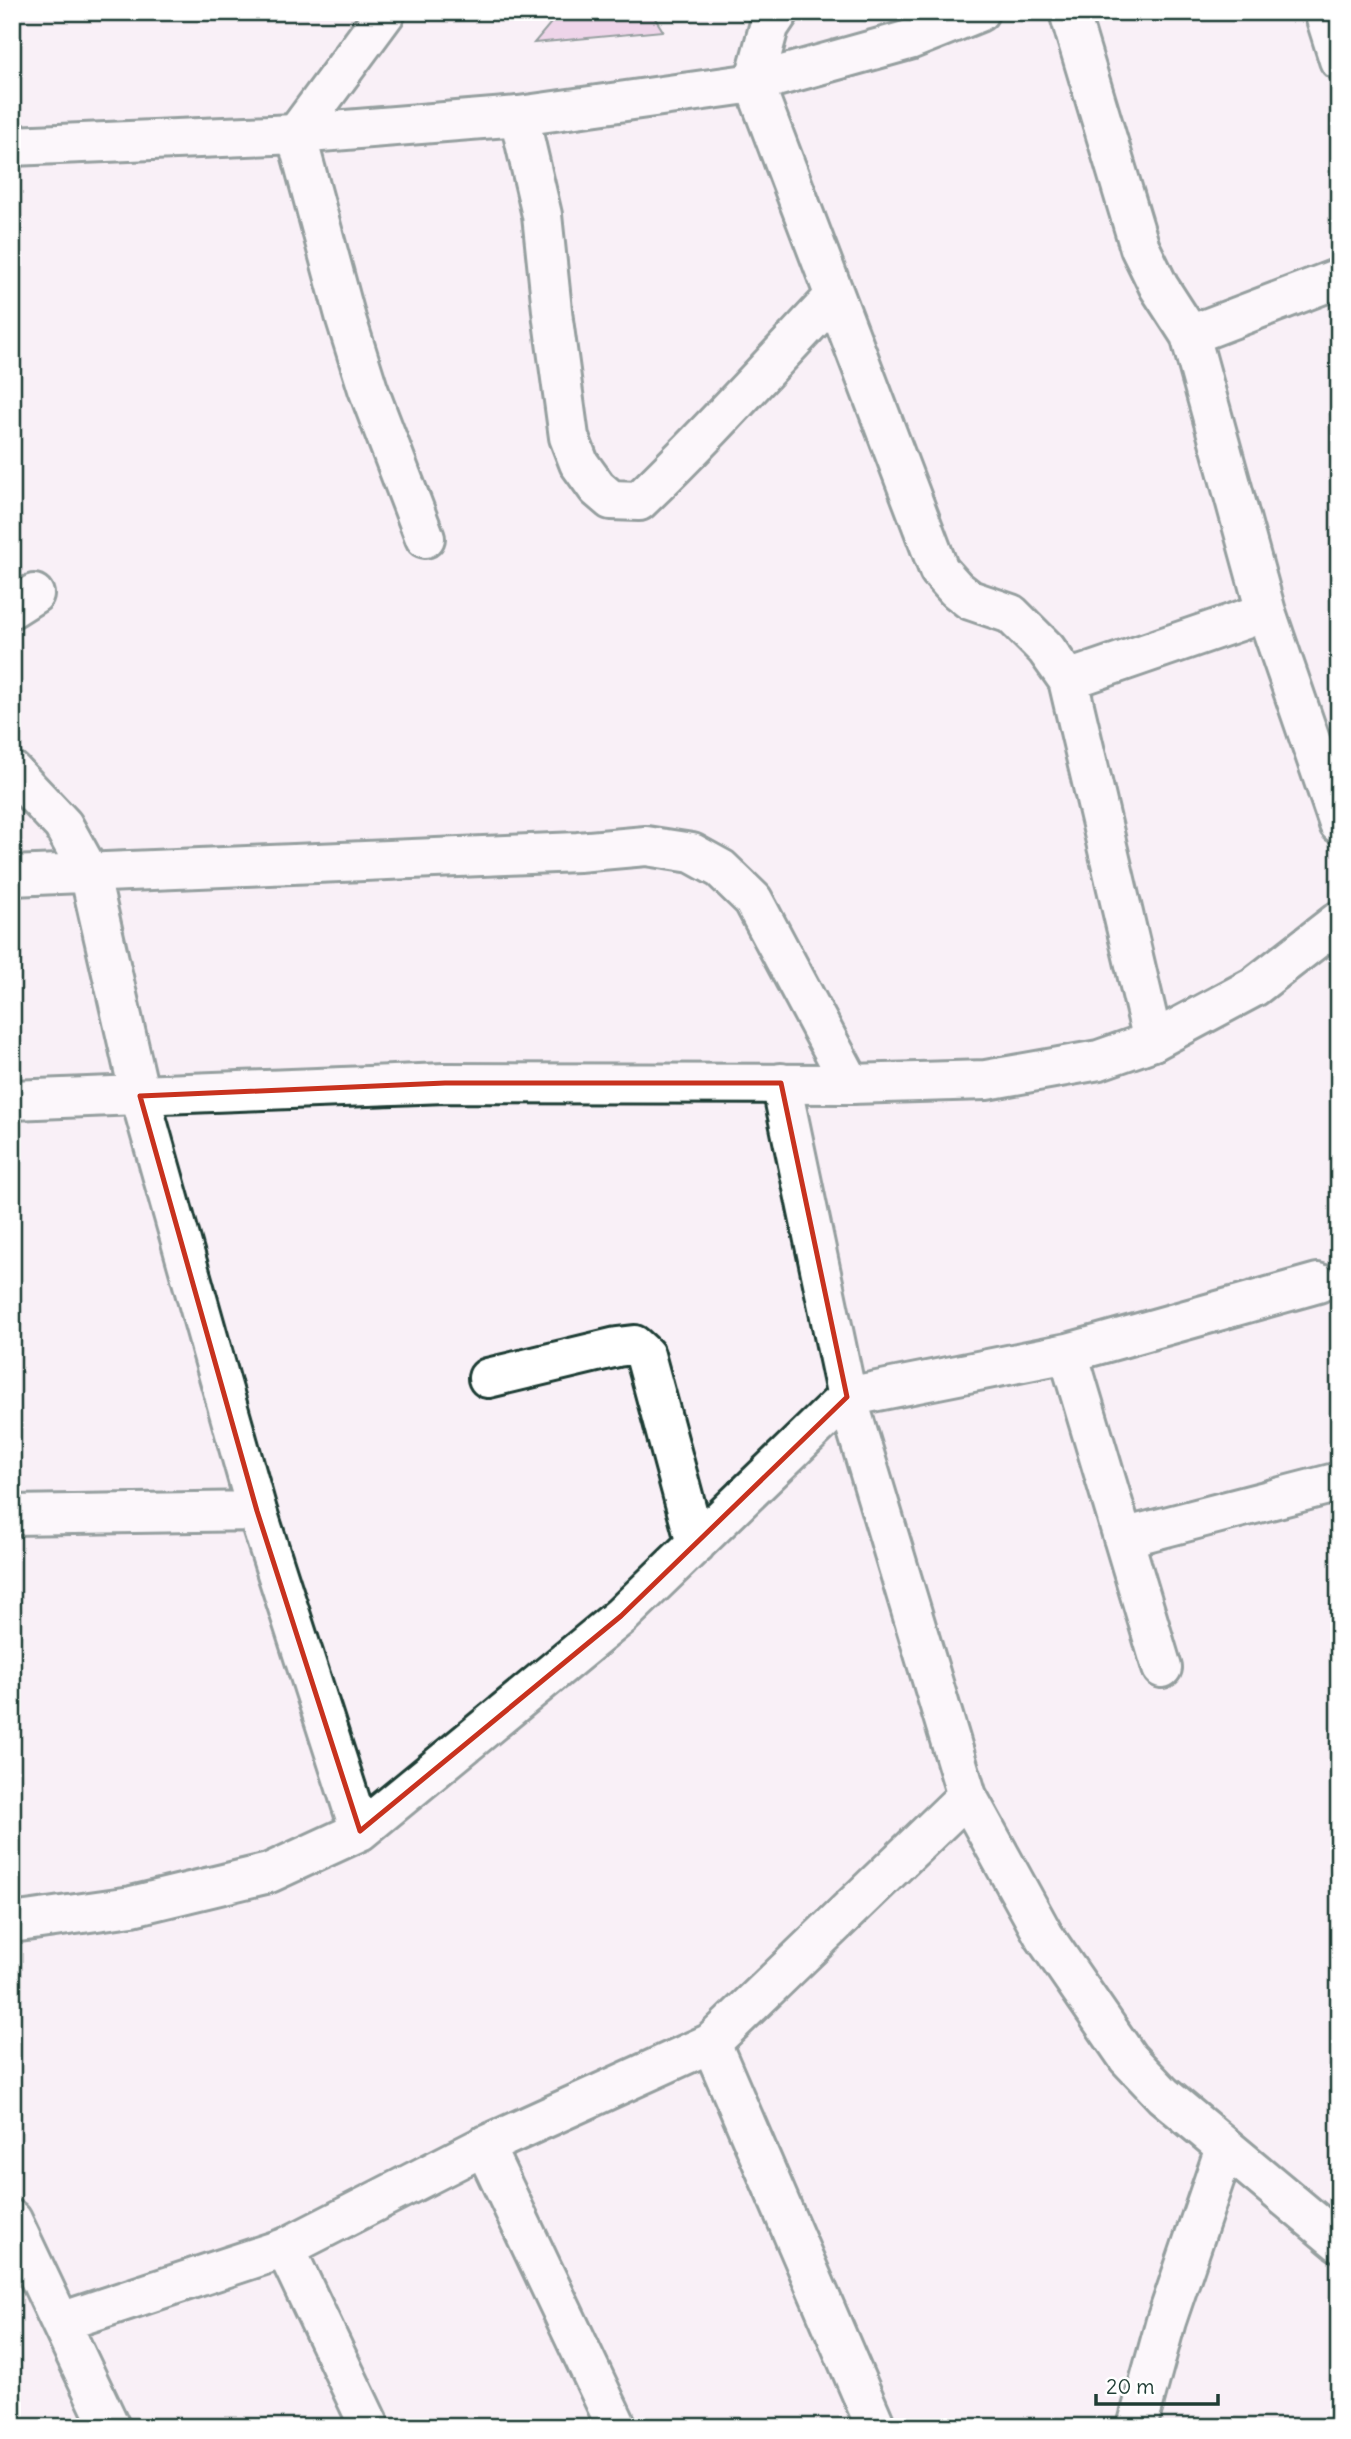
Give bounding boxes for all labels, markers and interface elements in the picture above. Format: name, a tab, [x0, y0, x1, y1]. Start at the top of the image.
scale bar	[1096, 2362, 1218, 2406]
text: 20 m	[1106, 2373, 1155, 2400]

